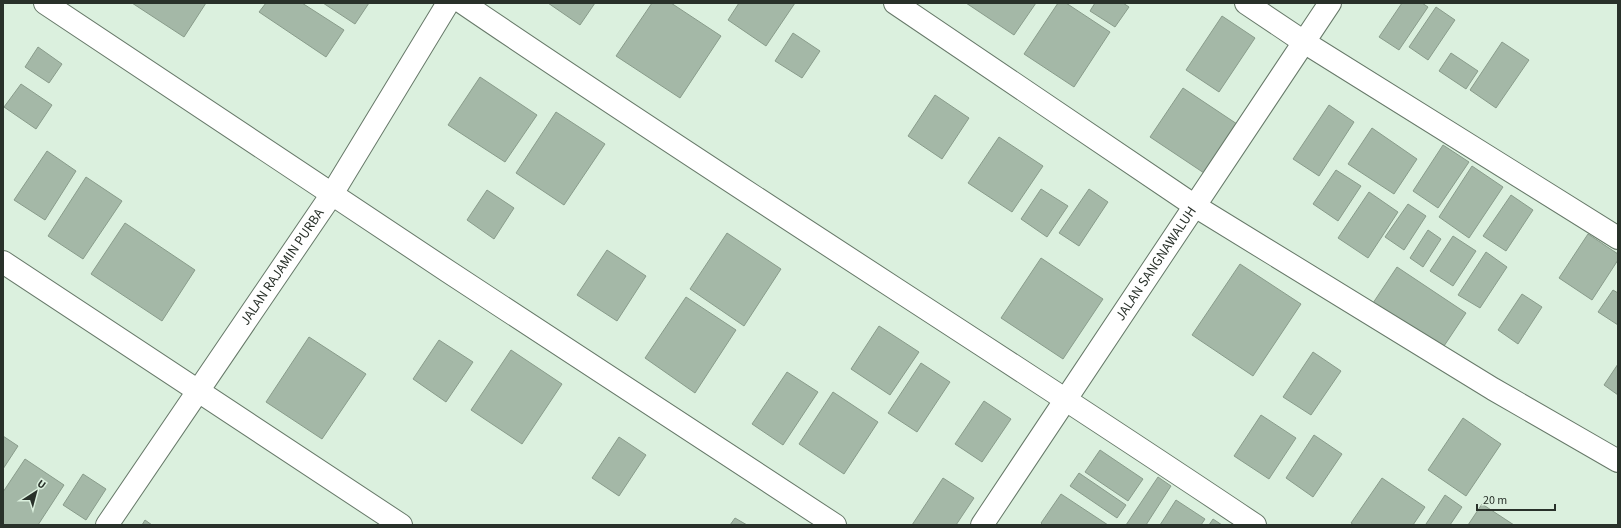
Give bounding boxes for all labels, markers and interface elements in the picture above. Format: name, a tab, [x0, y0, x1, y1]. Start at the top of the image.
street label: JALAN SANGNAWALUH	[1111, 203, 1201, 325]
street label: JALAN RAJAMIN PURBA	[236, 204, 329, 329]
north arrow	[16, 472, 56, 512]
text: U	[34, 476, 49, 493]
scale bar	[1477, 486, 1555, 512]
text: 20 m	[1483, 492, 1507, 509]

